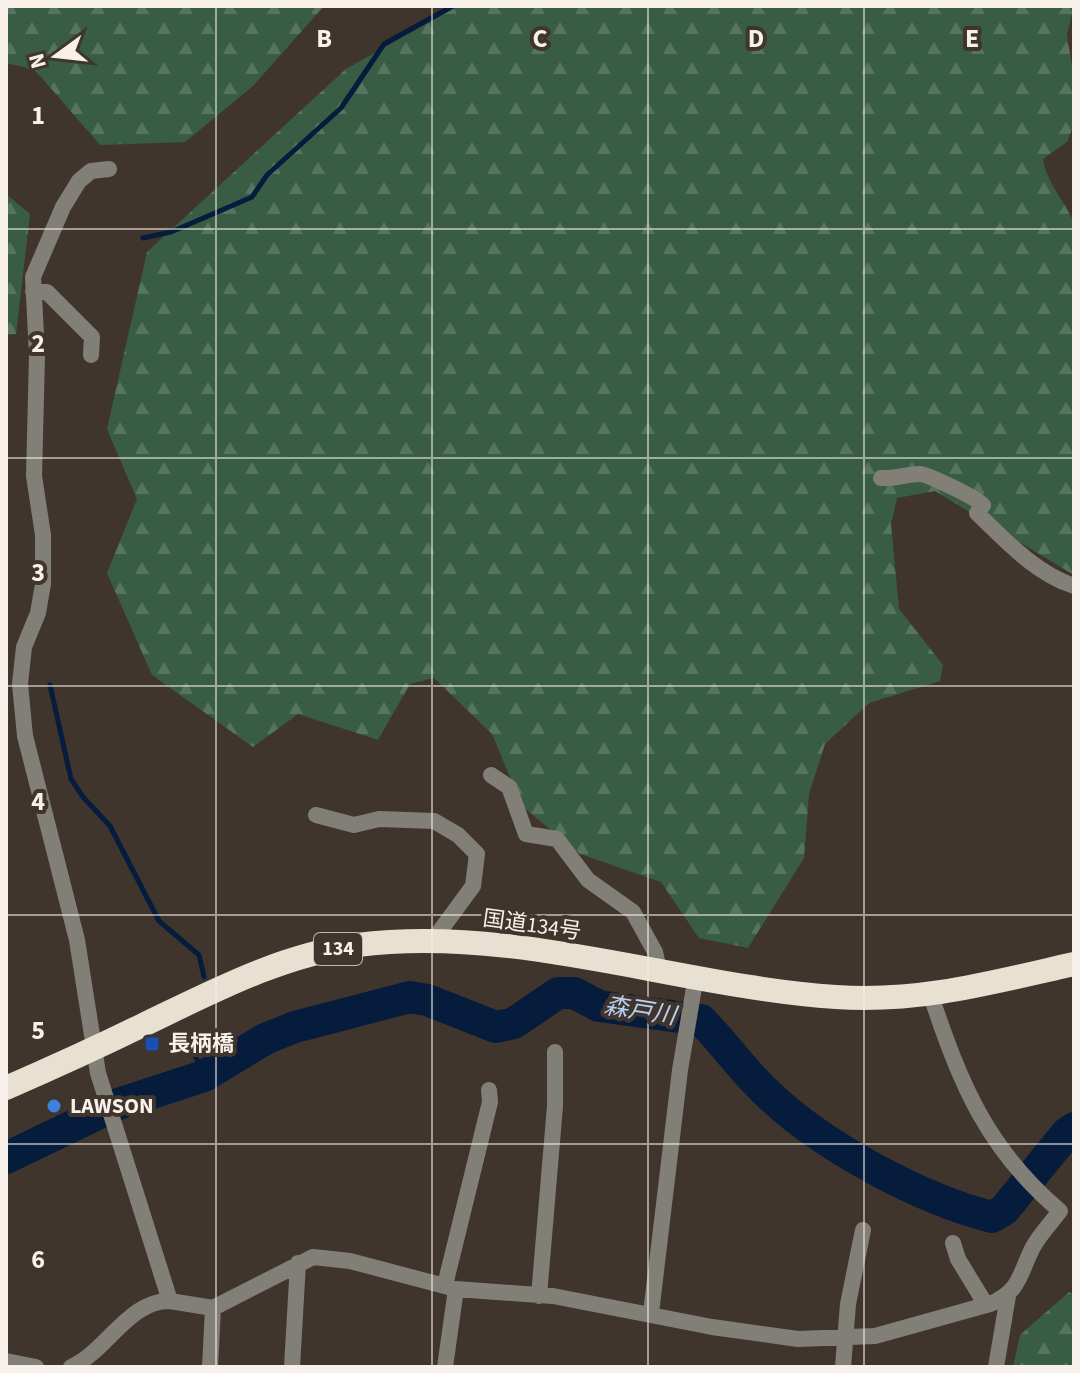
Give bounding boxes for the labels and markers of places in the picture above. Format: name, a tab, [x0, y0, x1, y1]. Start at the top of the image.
place label: 長柄橋	[168, 1028, 234, 1060]
marker: 長柄橋	[143, 1035, 161, 1053]
place label: LAWSON	[70, 1090, 154, 1122]
marker: LAWSON	[45, 1097, 63, 1115]

